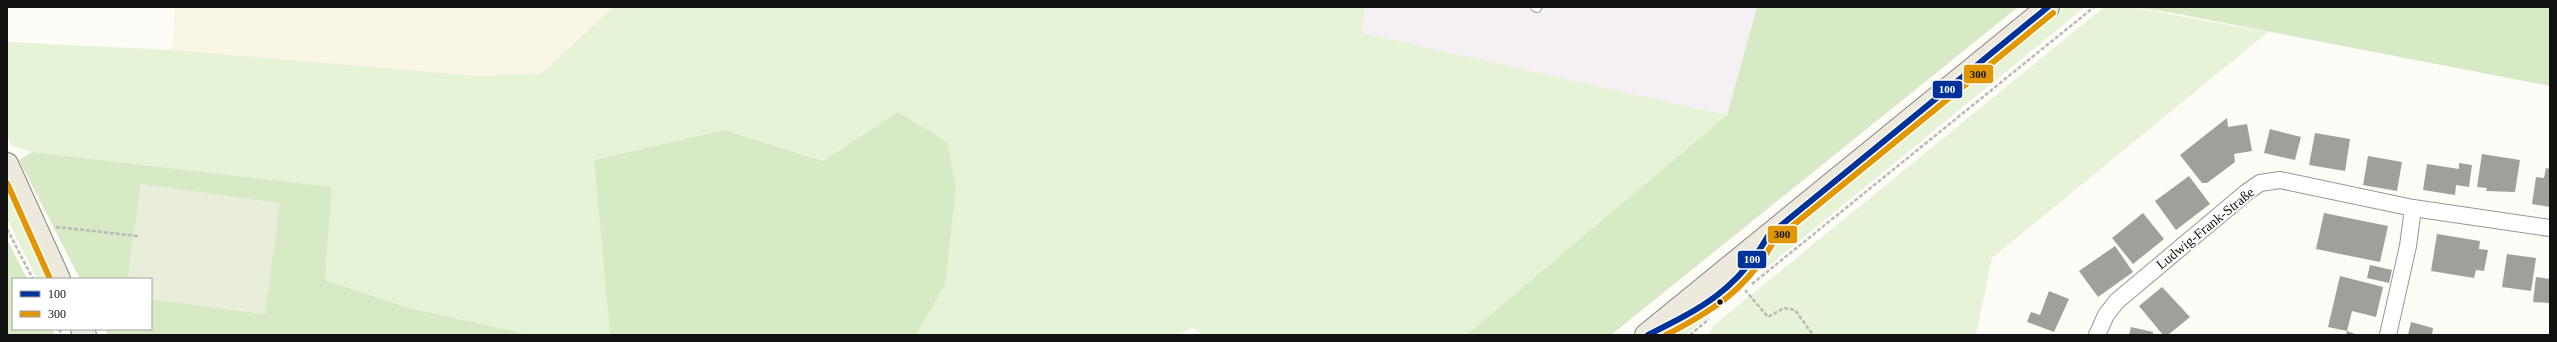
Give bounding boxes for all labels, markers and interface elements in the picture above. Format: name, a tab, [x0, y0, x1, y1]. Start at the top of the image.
line badge: 300	[1963, 64, 1994, 84]
text: 300	[1970, 68, 1987, 80]
line badge: 100	[1932, 80, 1963, 99]
text: 100	[1939, 83, 1956, 95]
street label: Ludwig-Frank-Straße	[2153, 184, 2257, 272]
line badge: 300	[1767, 225, 1798, 244]
text: 300	[1774, 228, 1791, 240]
line badge: 100	[1737, 250, 1767, 269]
text: 100	[1744, 253, 1761, 265]
legend	[12, 278, 152, 330]
text: 100	[48, 287, 66, 301]
unlabelled marker	[1715, 297, 1725, 307]
text: 300	[48, 307, 66, 321]

